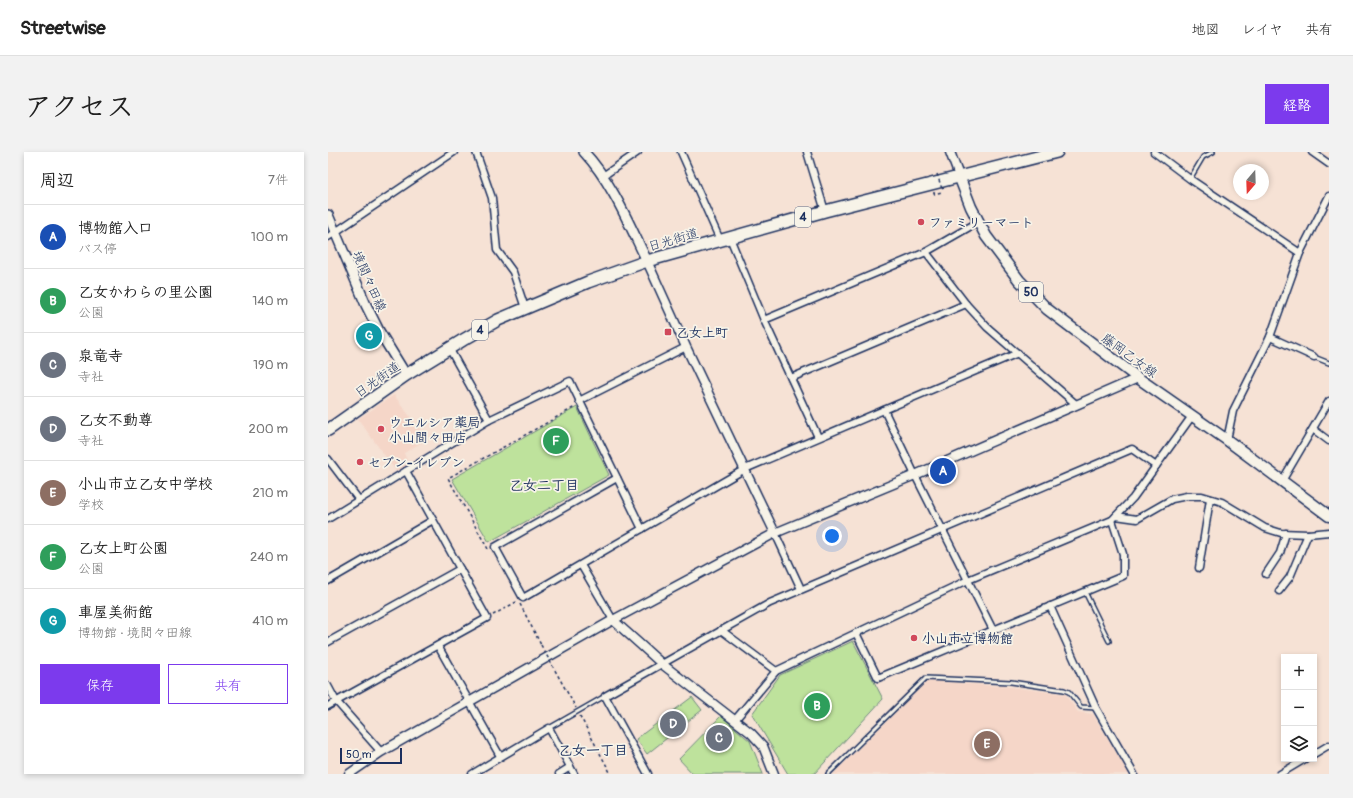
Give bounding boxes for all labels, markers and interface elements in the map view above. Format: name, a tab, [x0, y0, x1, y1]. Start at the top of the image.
text: Streetwise	[20, 16, 106, 40]
text: 地図	[1192, 21, 1220, 38]
text: レイヤ	[1242, 21, 1283, 38]
text: 共有	[1305, 21, 1333, 38]
button: 経路	[1265, 84, 1329, 124]
text: アクセス	[24, 90, 134, 125]
north arrow	[1233, 164, 1269, 200]
text: 周辺	[40, 170, 74, 191]
text: 7件	[268, 172, 288, 188]
road number: 4	[795, 207, 811, 227]
place label: ファミリーマート	[929, 215, 1034, 231]
marker: ファミリーマート	[916, 217, 926, 227]
text: 博物館入口	[78, 219, 153, 238]
street label: 日光街道	[646, 225, 700, 255]
text: A	[49, 229, 57, 245]
text: 100 m	[251, 229, 288, 245]
text: バス停	[78, 241, 117, 257]
street label: 境間々田線	[349, 248, 390, 315]
road number: 50	[1019, 282, 1043, 302]
text: 乙女かわらの里公園	[78, 283, 213, 302]
text: B	[49, 293, 57, 309]
text: 140 m	[252, 293, 288, 309]
text: 公園	[78, 305, 104, 321]
road number: 4	[472, 320, 488, 340]
pin: G	[356, 321, 382, 351]
place label: 乙女上町	[676, 325, 728, 341]
marker: 乙女上町	[663, 327, 673, 337]
street label: 藤岡乙女線	[1098, 330, 1161, 382]
text: 泉竜寺	[78, 347, 123, 366]
text: C	[49, 357, 57, 373]
text: 190 m	[253, 357, 288, 373]
street label: 日光街道	[352, 358, 403, 401]
text: 寺社	[78, 369, 104, 385]
text: 乙女不動尊	[78, 411, 153, 430]
place label: ウエルシア薬局 小山間々田店	[389, 415, 480, 446]
text: D	[49, 421, 57, 437]
text: 200 m	[249, 421, 288, 437]
marker: ウエルシア薬局 小山間々田店	[376, 424, 386, 434]
pin: F	[543, 426, 569, 456]
text: 寺社	[78, 433, 104, 449]
place label: セブン-イレブン	[368, 455, 465, 471]
pin: A	[930, 456, 956, 486]
marker: セブン-イレブン	[355, 457, 365, 467]
text: 小山市立乙女中学校	[78, 475, 213, 494]
district label: 乙女二丁目	[509, 477, 579, 494]
text: E	[50, 485, 56, 501]
text: 210 m	[252, 485, 288, 501]
text: 学校	[78, 497, 104, 513]
your location	[822, 526, 842, 546]
text: 乙女上町公園	[78, 539, 168, 558]
text: F	[49, 549, 57, 565]
text: 240 m	[250, 549, 288, 565]
text: 公園	[78, 561, 104, 577]
text: 車屋美術館	[78, 603, 153, 622]
text: G	[49, 613, 57, 629]
text: 410 m	[252, 613, 288, 629]
text: 博物館 · 境間々田線	[78, 625, 192, 641]
place label: 小山市立博物館	[922, 631, 1013, 647]
marker: 小山市立博物館	[909, 633, 919, 643]
map controls	[1281, 654, 1317, 762]
button: +	[1281, 654, 1317, 690]
button: 保存	[40, 664, 160, 704]
button: 共有	[168, 664, 288, 704]
button: −	[1281, 690, 1317, 726]
pin: B	[804, 691, 830, 721]
pin: D	[660, 709, 686, 739]
pin: C	[706, 723, 732, 753]
button: layers	[1281, 726, 1317, 762]
pin: E	[974, 729, 1000, 759]
district label: 乙女一丁目	[558, 742, 628, 759]
scale bar	[340, 746, 402, 765]
text: 50 m	[346, 748, 372, 761]

